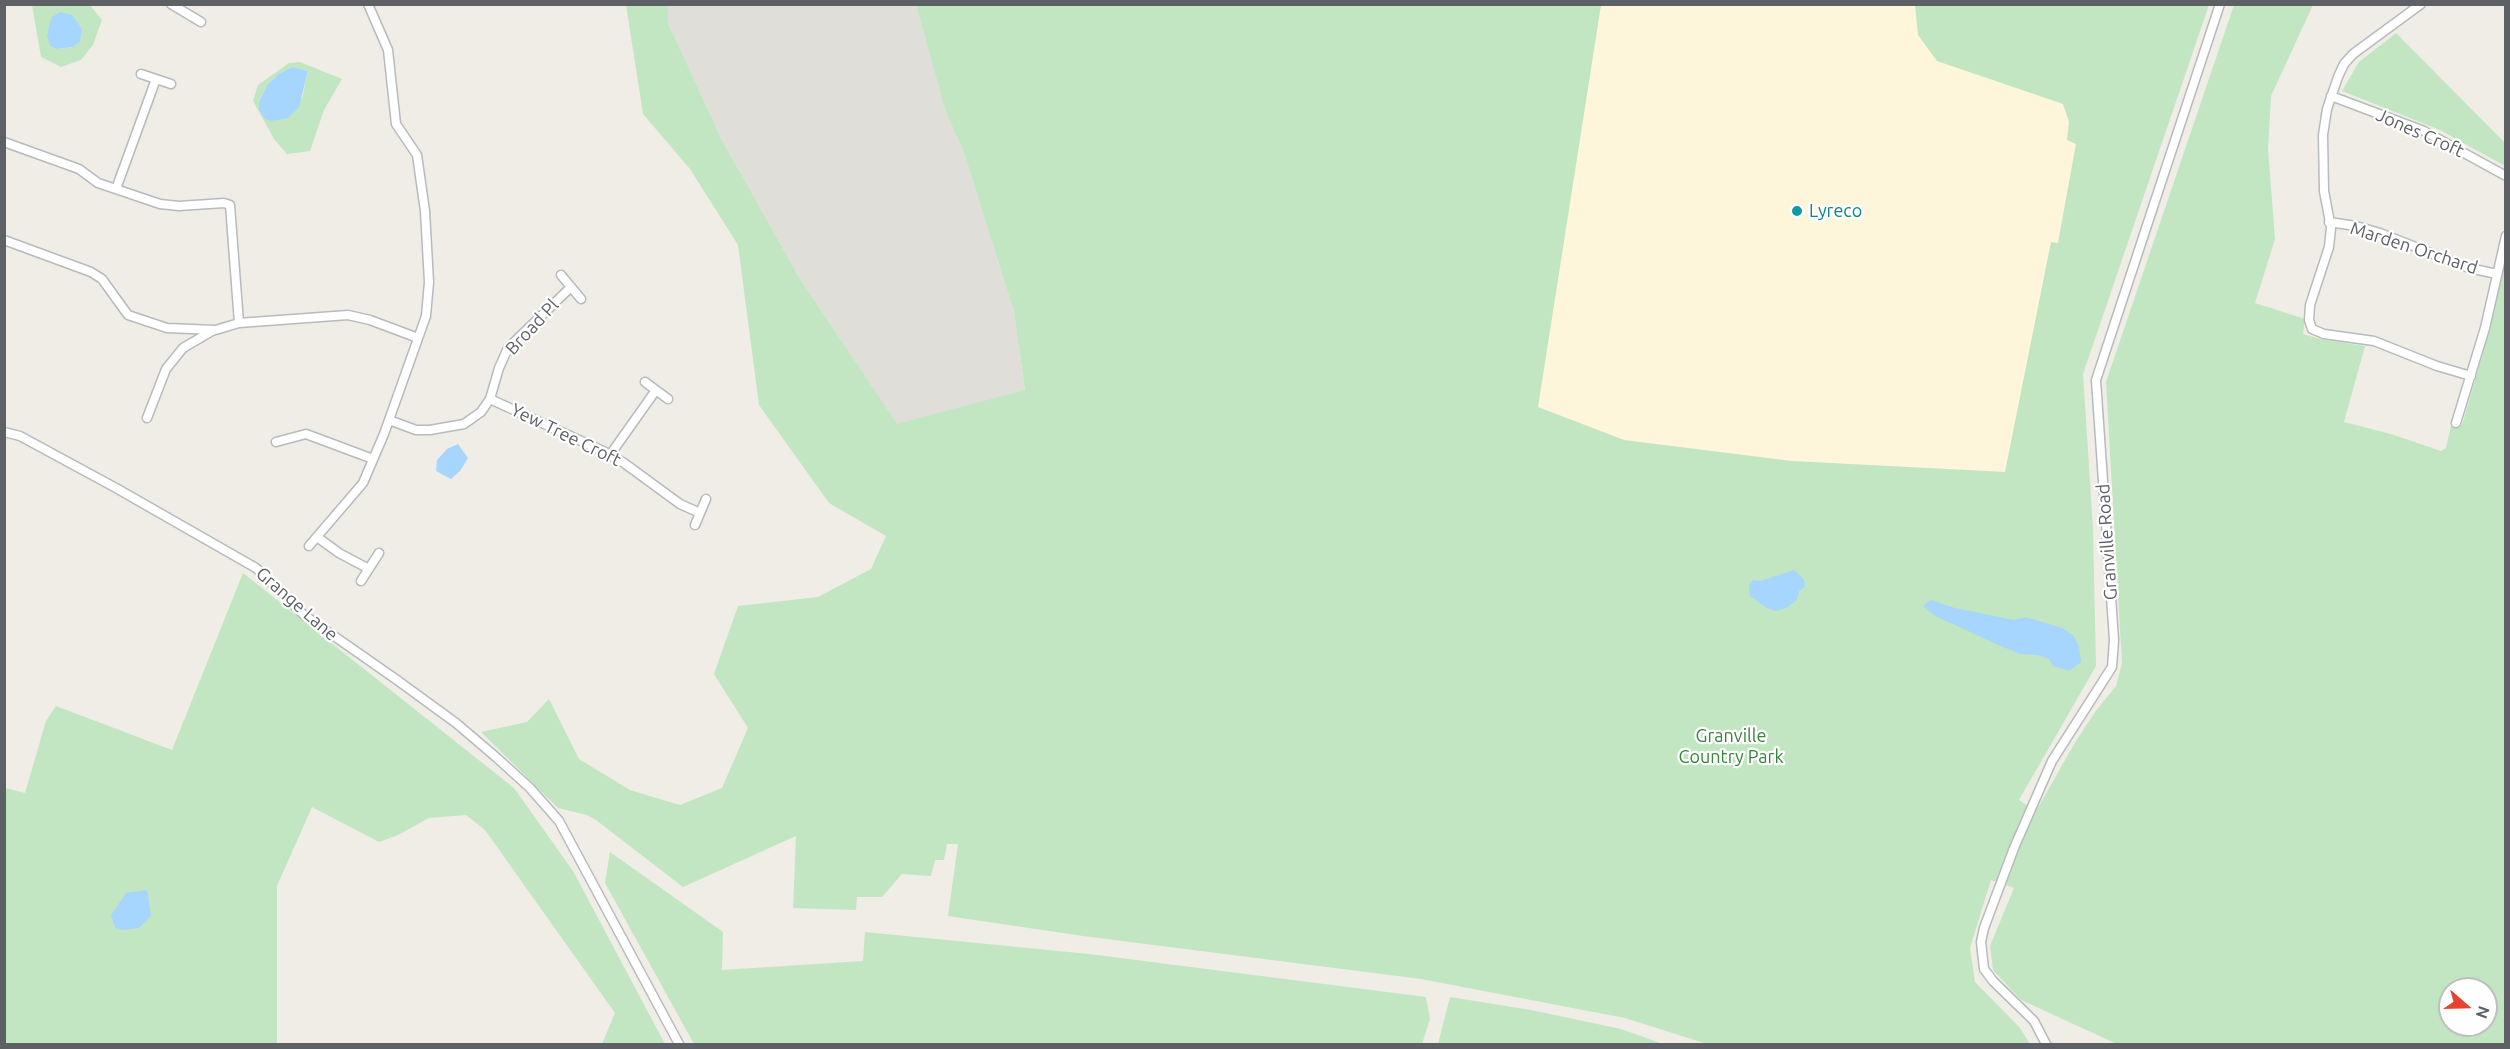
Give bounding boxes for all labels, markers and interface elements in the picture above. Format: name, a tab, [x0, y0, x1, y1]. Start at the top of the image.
street label: Jones Croft	[2373, 104, 2467, 162]
place label: Lyreco	[1809, 200, 1862, 222]
marker: Lyreco	[1790, 204, 1804, 218]
street label: Marden Orchard	[2348, 217, 2480, 279]
street label: Broad Pl	[501, 295, 563, 359]
street label: Yew Tree Croft	[507, 399, 625, 471]
street label: Granville Road	[2092, 483, 2122, 601]
street label: Grange Lane	[252, 563, 342, 645]
park label: Granville Country Park	[1679, 725, 1783, 768]
north arrow	[2438, 977, 2498, 1037]
text: N	[2473, 1004, 2494, 1021]

